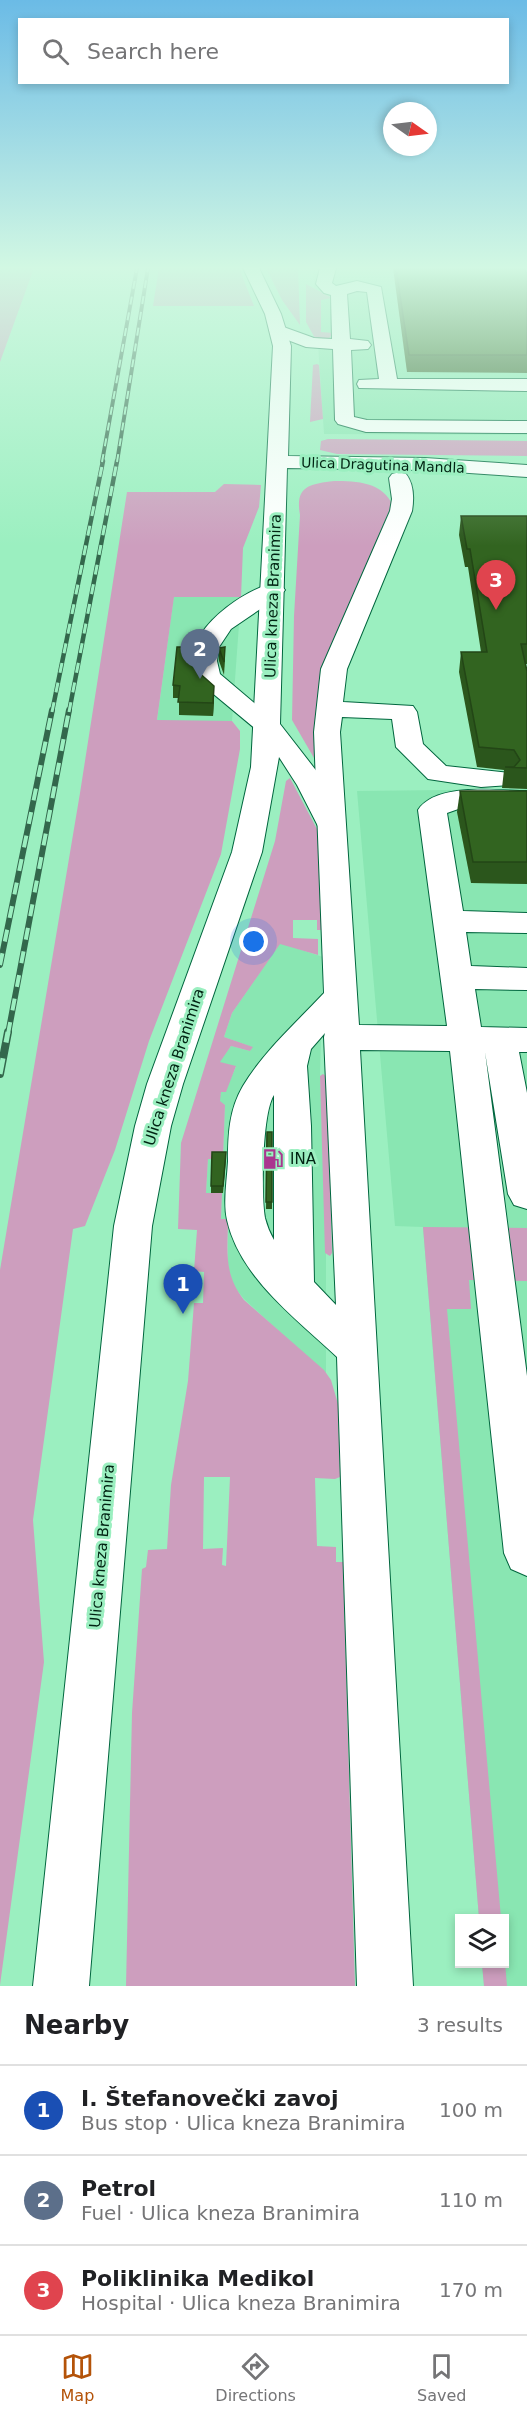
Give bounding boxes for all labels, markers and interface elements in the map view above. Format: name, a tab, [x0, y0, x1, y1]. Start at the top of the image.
search box	[18, 18, 509, 84]
icon: search	[39, 35, 72, 68]
text: Search here	[87, 39, 219, 64]
north arrow	[383, 102, 437, 156]
street label: Ulica Dragutina Mandla	[301, 454, 465, 476]
street label: Ulica kneza Branimira	[261, 514, 285, 678]
pin: 3	[476, 560, 516, 610]
pin: 2	[180, 630, 220, 679]
your location	[239, 927, 268, 956]
street label: Ulica kneza Branimira	[140, 986, 208, 1148]
fuel station icon: INA	[261, 1147, 285, 1171]
place label: INA	[290, 1150, 317, 1168]
pin: 1	[164, 1264, 202, 1314]
street label: Ulica kneza Branimira	[86, 1463, 118, 1629]
map controls	[455, 1914, 509, 1968]
button: layers	[455, 1914, 509, 1968]
text: Nearby	[24, 2010, 129, 2040]
text: 3 results	[417, 2013, 503, 2037]
text: I. Štefanovečki zavoj	[81, 2086, 338, 2111]
text: 1	[37, 2098, 50, 2122]
text: 100 m	[439, 2098, 503, 2122]
text: Bus stop · Ulica kneza Branimira	[81, 2111, 405, 2135]
text: Petrol	[81, 2176, 156, 2201]
text: 2	[37, 2188, 50, 2212]
text: 110 m	[439, 2188, 503, 2212]
text: Fuel · Ulica kneza Branimira	[81, 2201, 360, 2225]
text: Poliklinika Medikol	[81, 2266, 314, 2291]
text: 3	[37, 2278, 50, 2302]
text: 170 m	[439, 2278, 503, 2302]
text: Hospital · Ulica kneza Branimira	[81, 2291, 401, 2315]
tab: Map	[61, 2350, 94, 2405]
tab: Directions	[215, 2350, 296, 2405]
tab: Saved	[417, 2350, 466, 2405]

